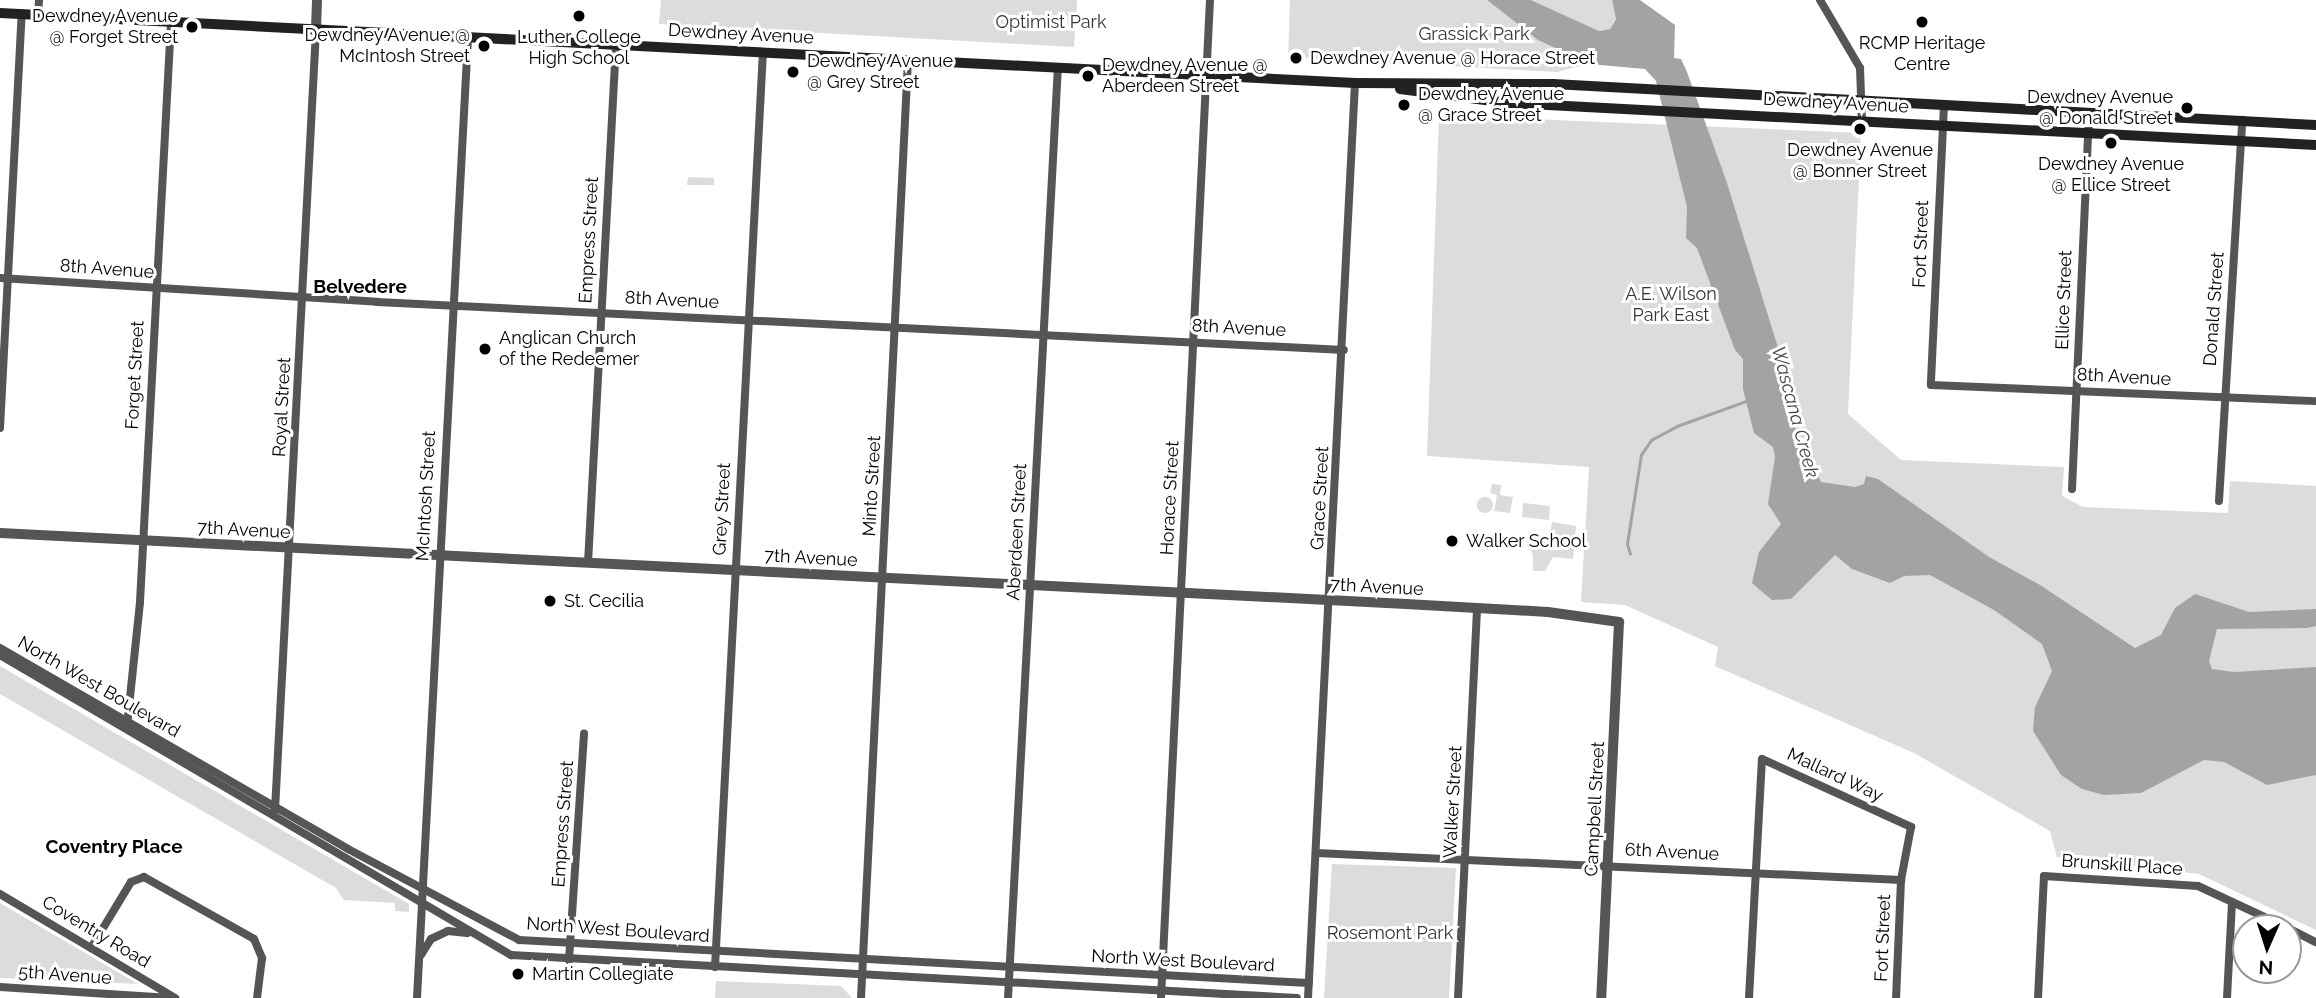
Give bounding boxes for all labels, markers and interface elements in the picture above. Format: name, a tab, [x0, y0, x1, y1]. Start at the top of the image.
place label: Dewdney Avenue @ Forget Street	[31, 6, 178, 48]
marker: Luther College High School	[571, 8, 587, 24]
park label: Optimist Park	[996, 11, 1106, 33]
marker: RCMP Heritage Centre	[1914, 14, 1930, 30]
marker: Dewdney Avenue @ Forget Street	[184, 19, 200, 35]
street label: Dewdney Avenue	[667, 19, 815, 49]
park label: Grassick Park	[1418, 23, 1530, 45]
place label: Dewdney Avenue @ McIntosh Street	[303, 25, 470, 68]
place label: Luther College High School	[517, 27, 641, 70]
place label: RCMP Heritage Centre	[1858, 33, 1986, 76]
marker: Dewdney Avenue @ McIntosh Street	[476, 38, 492, 54]
place label: Dewdney Avenue @ Horace Street	[1310, 47, 1596, 69]
marker: Dewdney Avenue @ Horace Street	[1288, 50, 1304, 66]
place label: Dewdney Avenue @ Grey Street	[807, 51, 954, 94]
place label: Dewdney Avenue @ Aberdeen Street	[1102, 55, 1269, 98]
marker: Dewdney Avenue @ Grey Street	[785, 64, 801, 80]
marker: Dewdney Avenue @ Aberdeen Street	[1080, 68, 1096, 84]
place label: Dewdney Avenue @ Grace Street	[1418, 84, 1565, 126]
place label: Dewdney Avenue @ Donald Street	[2026, 87, 2173, 130]
street label: Dewdney Avenue	[1762, 88, 1910, 118]
marker: Dewdney Avenue @ Grace Street	[1396, 97, 1412, 113]
marker: Dewdney Avenue @ Donald Street	[2179, 100, 2195, 116]
marker: Dewdney Avenue @ Bonner Street	[1852, 121, 1868, 137]
marker: Dewdney Avenue @ Ellice Street	[2103, 135, 2119, 151]
place label: Dewdney Avenue @ Bonner Street	[1786, 140, 1934, 182]
place label: Dewdney Avenue @ Ellice Street	[2037, 154, 2185, 196]
street label: Empress Street	[575, 176, 603, 304]
street label: Fort Street	[1909, 200, 1933, 288]
street label: Ellice Street	[2051, 250, 2077, 350]
street label: Donald Street	[2199, 251, 2229, 367]
street label: 8th Avenue	[59, 255, 155, 283]
district label: Belvedere	[313, 276, 407, 298]
park label: A.E. Wilson Park East	[1625, 284, 1717, 326]
street label: 8th Avenue	[624, 287, 720, 313]
street label: 8th Avenue	[1191, 315, 1287, 341]
street label: Forget Street	[121, 320, 149, 430]
place label: Anglican Church of the Redeemer	[499, 328, 640, 370]
marker: Anglican Church of the Redeemer	[477, 341, 493, 357]
water label: Wascana Creek	[1766, 344, 1824, 480]
street label: Royal Street	[269, 356, 295, 458]
street label: 8th Avenue	[2076, 364, 2172, 390]
street label: McIntosh Street	[412, 430, 440, 562]
street label: Minto Street	[859, 435, 885, 537]
street label: Horace Street	[1156, 440, 1184, 556]
street label: Grace Street	[1306, 446, 1334, 550]
street label: Grey Street	[709, 462, 735, 556]
street label: Aberdeen Street	[1003, 463, 1031, 601]
street label: 7th Avenue	[197, 517, 291, 543]
place label: Walker School	[1466, 530, 1587, 552]
marker: Walker School	[1444, 533, 1460, 549]
street label: 7th Avenue	[764, 545, 858, 571]
street label: 7th Avenue	[1330, 574, 1424, 600]
place label: St. Cecilia	[564, 590, 644, 612]
marker: St. Cecilia	[542, 593, 558, 609]
street label: North West Boulevard	[14, 632, 184, 742]
street label: Campbell Street	[1581, 741, 1609, 877]
street label: Mallard Way	[1783, 743, 1887, 807]
street label: Walker Street	[1439, 745, 1467, 859]
street label: Empress Street	[548, 760, 578, 888]
district label: Coventry Place	[45, 836, 183, 858]
street label: 6th Avenue	[1624, 839, 1720, 865]
street label: Brunskill Place	[2060, 850, 2184, 880]
street label: Coventry Road	[38, 891, 154, 973]
street label: Fort Street	[1871, 894, 1895, 982]
street label: North West Boulevard	[525, 913, 711, 947]
north arrow	[2232, 914, 2302, 984]
park label: Rosemont Park	[1327, 922, 1453, 944]
street label: North West Boulevard	[1090, 945, 1276, 977]
text: N	[2258, 957, 2274, 979]
street label: 5th Avenue	[17, 961, 113, 989]
place label: Martin Collegiate	[532, 963, 674, 985]
marker: Martin Collegiate	[510, 966, 526, 982]

